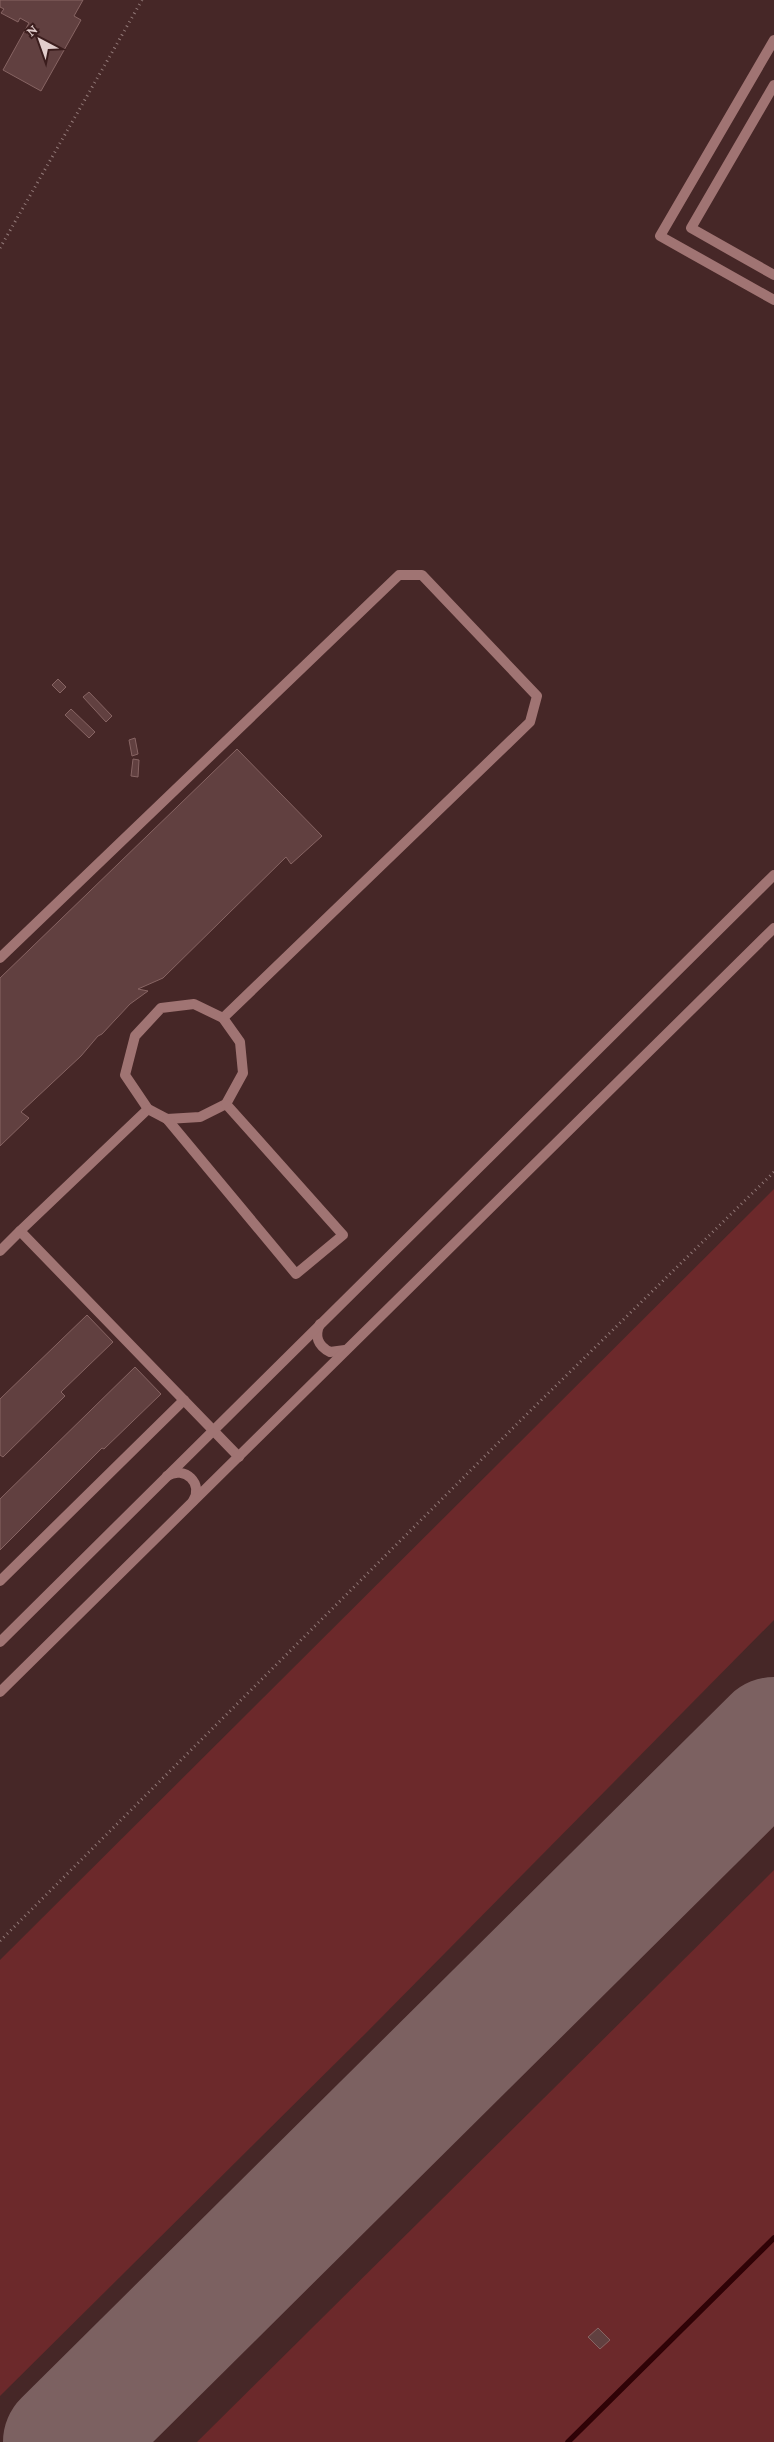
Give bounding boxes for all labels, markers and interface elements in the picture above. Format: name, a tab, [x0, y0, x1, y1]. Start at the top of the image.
north arrow	[15, 15, 65, 65]
text: N	[23, 21, 41, 39]

